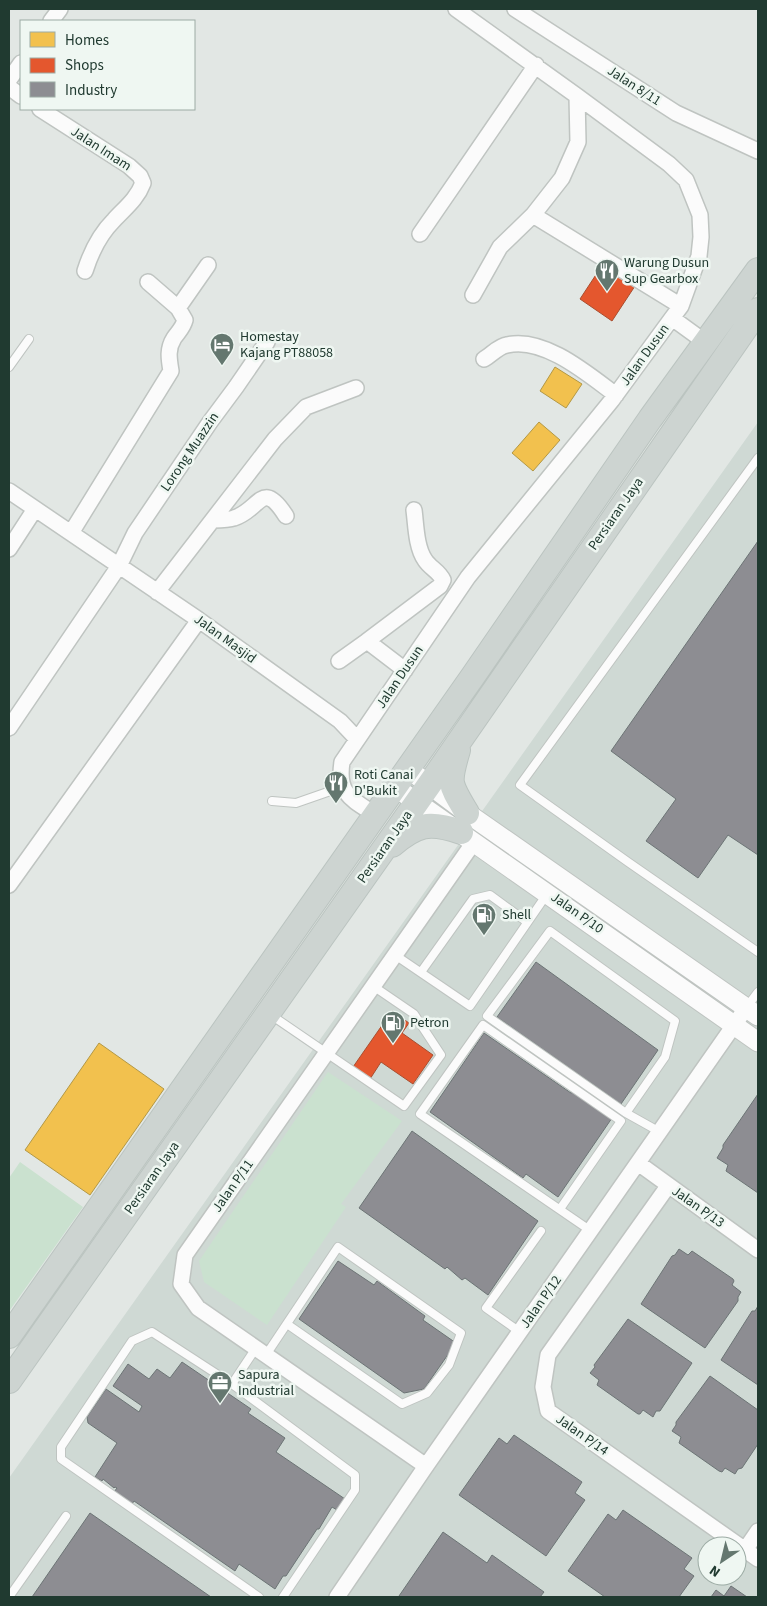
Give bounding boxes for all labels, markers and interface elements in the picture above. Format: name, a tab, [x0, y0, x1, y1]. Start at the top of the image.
legend	[20, 20, 195, 110]
text: Homes	[65, 30, 109, 51]
text: Shops	[65, 55, 104, 76]
street label: Jalan 8/11	[603, 61, 665, 111]
text: Industry	[65, 80, 117, 101]
street label: Jalan Imam	[67, 122, 135, 176]
place label: Warung Dusun Sup Gearbox	[624, 253, 709, 289]
restaurant icon: Warung Dusun Sup Gearbox	[594, 258, 620, 292]
street label: Jalan Dusun	[616, 320, 674, 390]
place label: Homestay Kajang PT88058	[240, 327, 333, 363]
hotel icon: Homestay Kajang PT88058	[209, 332, 235, 366]
street label: Lorong Muazzin	[156, 408, 224, 496]
street label: Persiaran Jaya	[583, 474, 649, 554]
street label: Jalan Masjid	[190, 610, 260, 668]
street label: Jalan Dusun	[372, 641, 428, 713]
place label: Roti Canai D'Bukit	[354, 765, 413, 801]
restaurant icon: Roti Canai D'Bukit	[323, 770, 349, 804]
street label: Persiaran Jaya	[352, 807, 418, 887]
street label: Jalan P/10	[546, 887, 608, 939]
fuel station icon: Shell	[471, 902, 497, 936]
place label: Shell	[502, 905, 532, 925]
fuel station icon: Petron	[380, 1010, 406, 1044]
place label: Petron	[410, 1013, 449, 1033]
street label: Persiaran Jaya	[119, 1138, 185, 1218]
street label: Jalan P/11	[207, 1155, 259, 1217]
street label: Jalan P/13	[667, 1181, 729, 1233]
street label: Jalan P/12	[515, 1271, 567, 1333]
place label: Sapura Industrial	[238, 1365, 294, 1401]
office icon: Sapura Industrial	[207, 1370, 233, 1404]
street label: Jalan P/14	[551, 1409, 613, 1461]
north arrow	[697, 1536, 747, 1586]
text: N	[706, 1560, 725, 1582]

